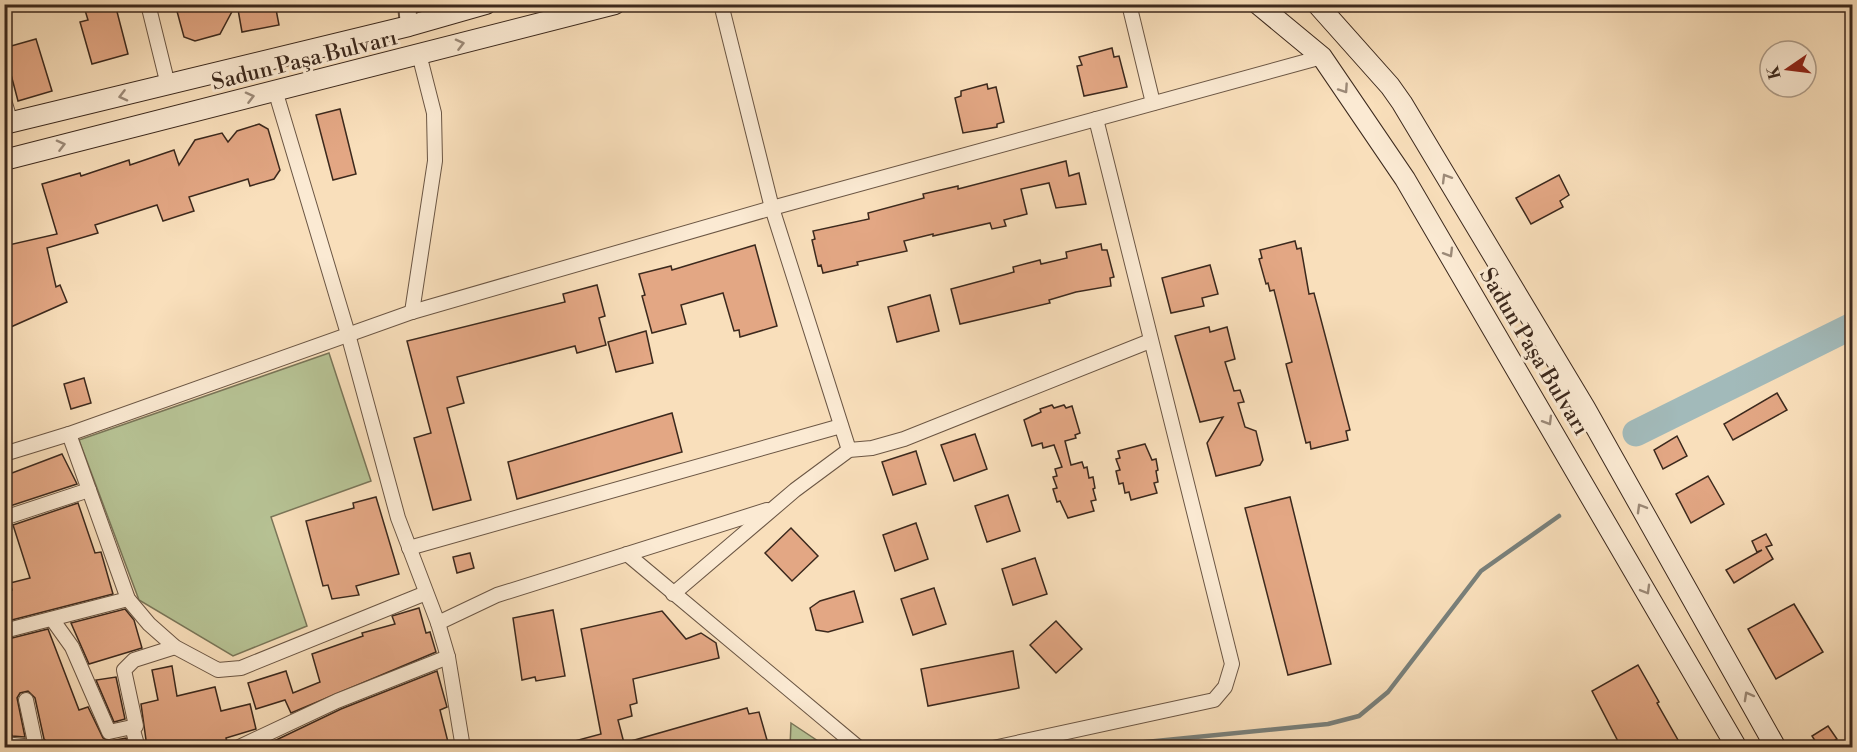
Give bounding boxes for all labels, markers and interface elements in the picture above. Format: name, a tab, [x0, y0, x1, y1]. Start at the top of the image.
street label: Sadun Paşa Bulvarı	[209, 24, 400, 97]
one-way arrow	[454, 39, 464, 51]
north arrow	[1758, 39, 1818, 99]
text: K	[1763, 63, 1786, 81]
one-way arrow	[1337, 82, 1348, 93]
one-way arrow	[119, 88, 129, 101]
one-way arrow	[245, 91, 255, 104]
one-way arrow	[56, 140, 66, 153]
one-way arrow	[1442, 174, 1454, 184]
one-way arrow	[1442, 247, 1453, 257]
street label: Sadun Paşa Bulvarı	[1473, 263, 1594, 440]
one-way arrow	[1541, 415, 1553, 425]
one-way arrow	[1637, 504, 1649, 515]
one-way arrow	[1638, 584, 1650, 594]
one-way arrow	[1744, 692, 1755, 703]

